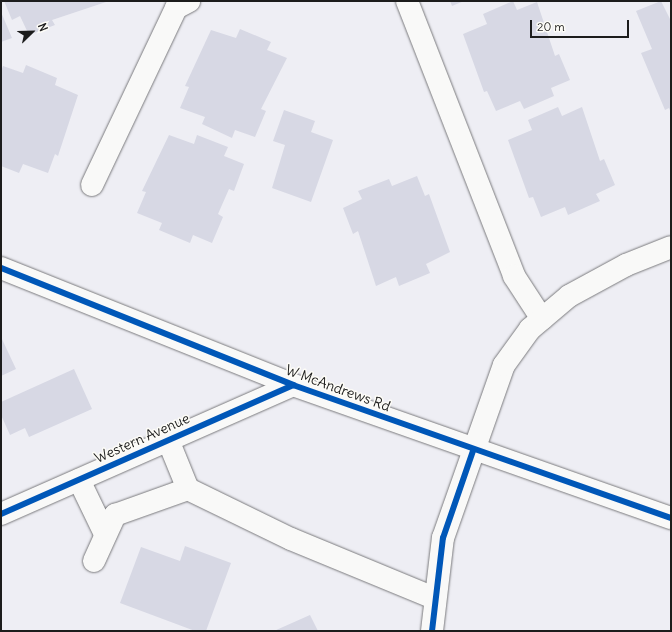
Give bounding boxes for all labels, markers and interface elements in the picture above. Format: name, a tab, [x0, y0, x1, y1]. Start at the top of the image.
north arrow	[12, 12, 52, 52]
scale bar	[532, 12, 631, 38]
text: 20 m	[537, 19, 565, 34]
text: N	[35, 21, 51, 34]
street label: W McAndrews Rd	[283, 361, 393, 415]
street label: Western Avenue	[92, 410, 192, 466]

